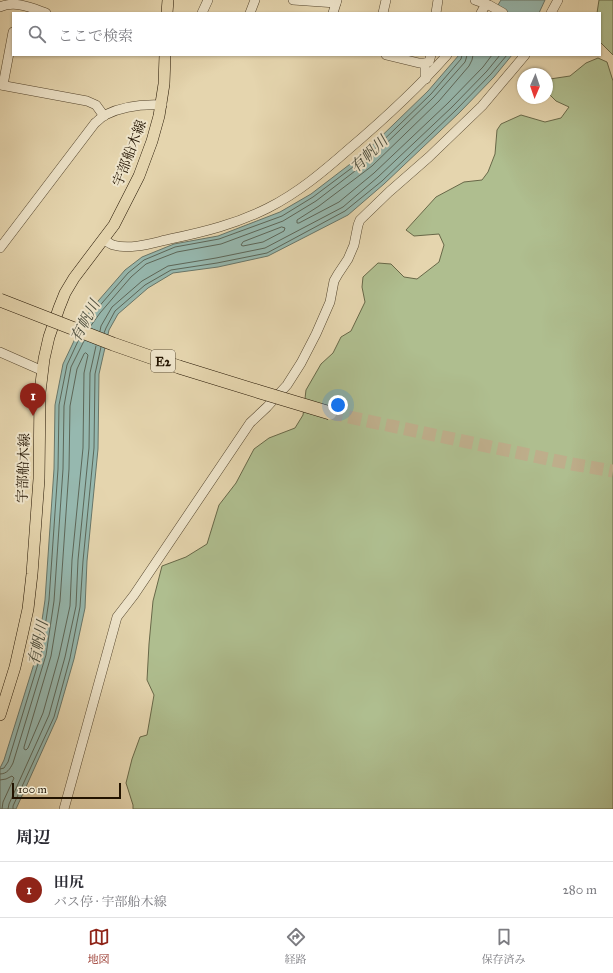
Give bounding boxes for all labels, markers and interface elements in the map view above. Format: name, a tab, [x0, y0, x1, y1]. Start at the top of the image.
search box	[12, 12, 601, 56]
icon: search	[26, 23, 48, 45]
text: ここで検索	[58, 27, 133, 45]
north arrow	[517, 68, 553, 104]
street label: 宇部船木線	[109, 117, 150, 189]
water label: 有帆川	[347, 131, 393, 176]
water label: 有帆川	[66, 295, 104, 345]
road number: E2	[151, 350, 175, 372]
pin: 1	[20, 383, 46, 416]
your location	[328, 395, 348, 415]
street label: 宇部船木線	[14, 433, 33, 503]
water label: 有帆川	[25, 617, 52, 667]
scale bar	[12, 781, 121, 800]
text: 100 m	[18, 783, 47, 796]
text: 周辺	[16, 827, 50, 848]
text: 田尻	[54, 873, 84, 891]
text: 1	[26, 882, 32, 898]
text: 280 m	[562, 882, 597, 898]
text: バス停 · 宇部船木線	[54, 894, 166, 910]
tab: 地図	[88, 926, 110, 966]
tab: 経路	[285, 926, 307, 966]
tab: 保存済み	[482, 926, 526, 966]

